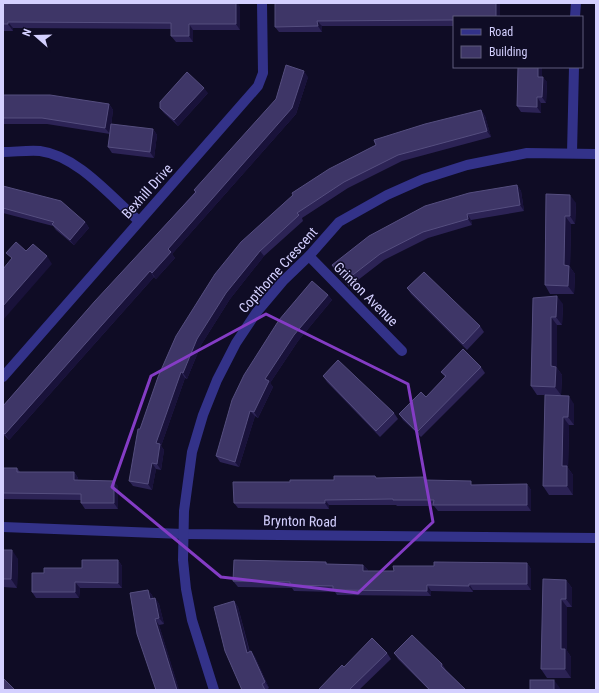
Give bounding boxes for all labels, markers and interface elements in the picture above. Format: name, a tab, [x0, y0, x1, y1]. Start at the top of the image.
north arrow	[16, 16, 56, 56]
legend	[453, 16, 583, 68]
text: Road	[489, 25, 513, 39]
text: N	[20, 27, 34, 38]
text: Building	[489, 45, 527, 59]
street label: Bexhill Drive	[118, 160, 176, 222]
street label: Copthorne Crescent	[235, 224, 321, 316]
street label: Grinton Avenue	[331, 259, 402, 330]
street label: Brynton Road	[263, 512, 337, 530]

